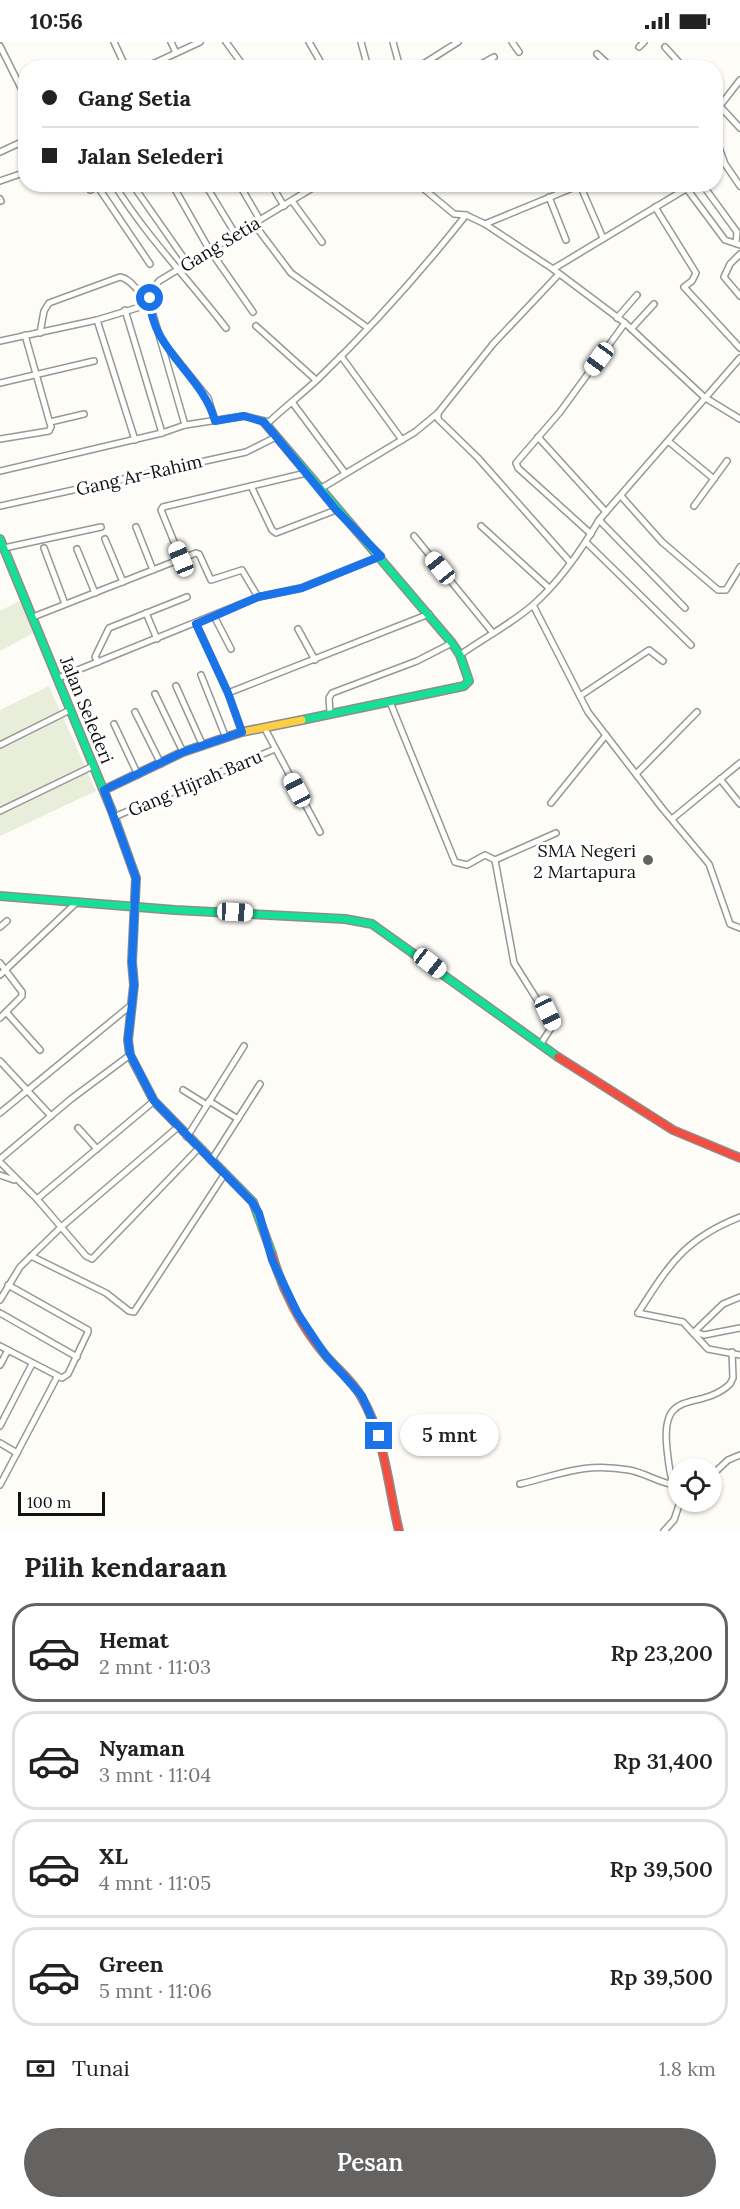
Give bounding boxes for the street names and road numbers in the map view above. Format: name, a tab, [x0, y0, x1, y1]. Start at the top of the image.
street label: Gang Setia	[176, 211, 264, 277]
street label: Gang Ar-Rahim	[74, 449, 204, 501]
street label: Jalan Selederi	[55, 652, 119, 767]
street label: Gang Hijrah Baru	[124, 744, 266, 822]

